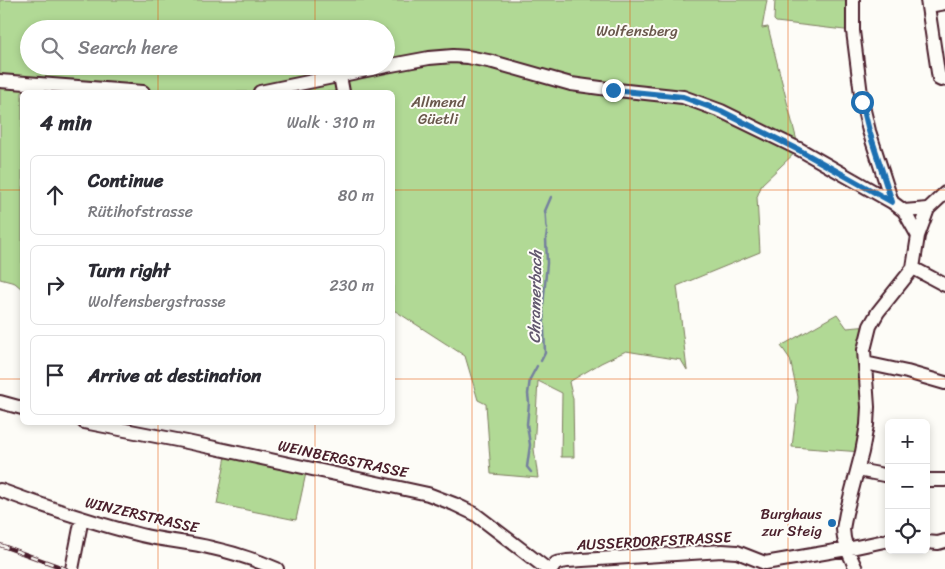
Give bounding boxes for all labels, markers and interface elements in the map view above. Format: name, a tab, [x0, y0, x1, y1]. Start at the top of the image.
park label: Wolfensberg	[596, 18, 678, 44]
search box	[20, 20, 395, 75]
text: Search here	[78, 31, 178, 64]
icon: search	[38, 34, 66, 62]
route end	[602, 79, 625, 102]
park label: Allmend Güetli	[410, 89, 466, 132]
route start	[851, 91, 874, 114]
text: 4 min	[40, 104, 92, 142]
text: Walk · 310 m	[287, 108, 375, 137]
text: Continue	[88, 164, 164, 197]
icon: ahead	[41, 181, 69, 209]
text: 80 m	[338, 181, 374, 210]
text: Rütihofstrasse	[88, 197, 193, 226]
water label: Chramerbach	[520, 249, 550, 344]
text: Turn right	[88, 254, 170, 287]
icon: right	[41, 271, 69, 299]
text: 230 m	[329, 271, 374, 300]
text: Wolfensbergstrasse	[88, 287, 226, 316]
text: Arrive at destination	[88, 359, 261, 392]
icon: arrive	[41, 361, 69, 389]
map controls	[885, 419, 930, 554]
button: +	[885, 419, 930, 464]
street label: WEINBERGSTRASSE	[275, 433, 412, 486]
button: −	[885, 464, 930, 509]
street label: WINZERSTRASSE	[83, 489, 203, 541]
place label: Burghaus zur Steig	[760, 501, 822, 544]
button: locate	[885, 509, 930, 554]
marker: Burghaus zur Steig	[826, 517, 838, 529]
street label: AUSSERDORFSTRASSE	[575, 524, 734, 558]

